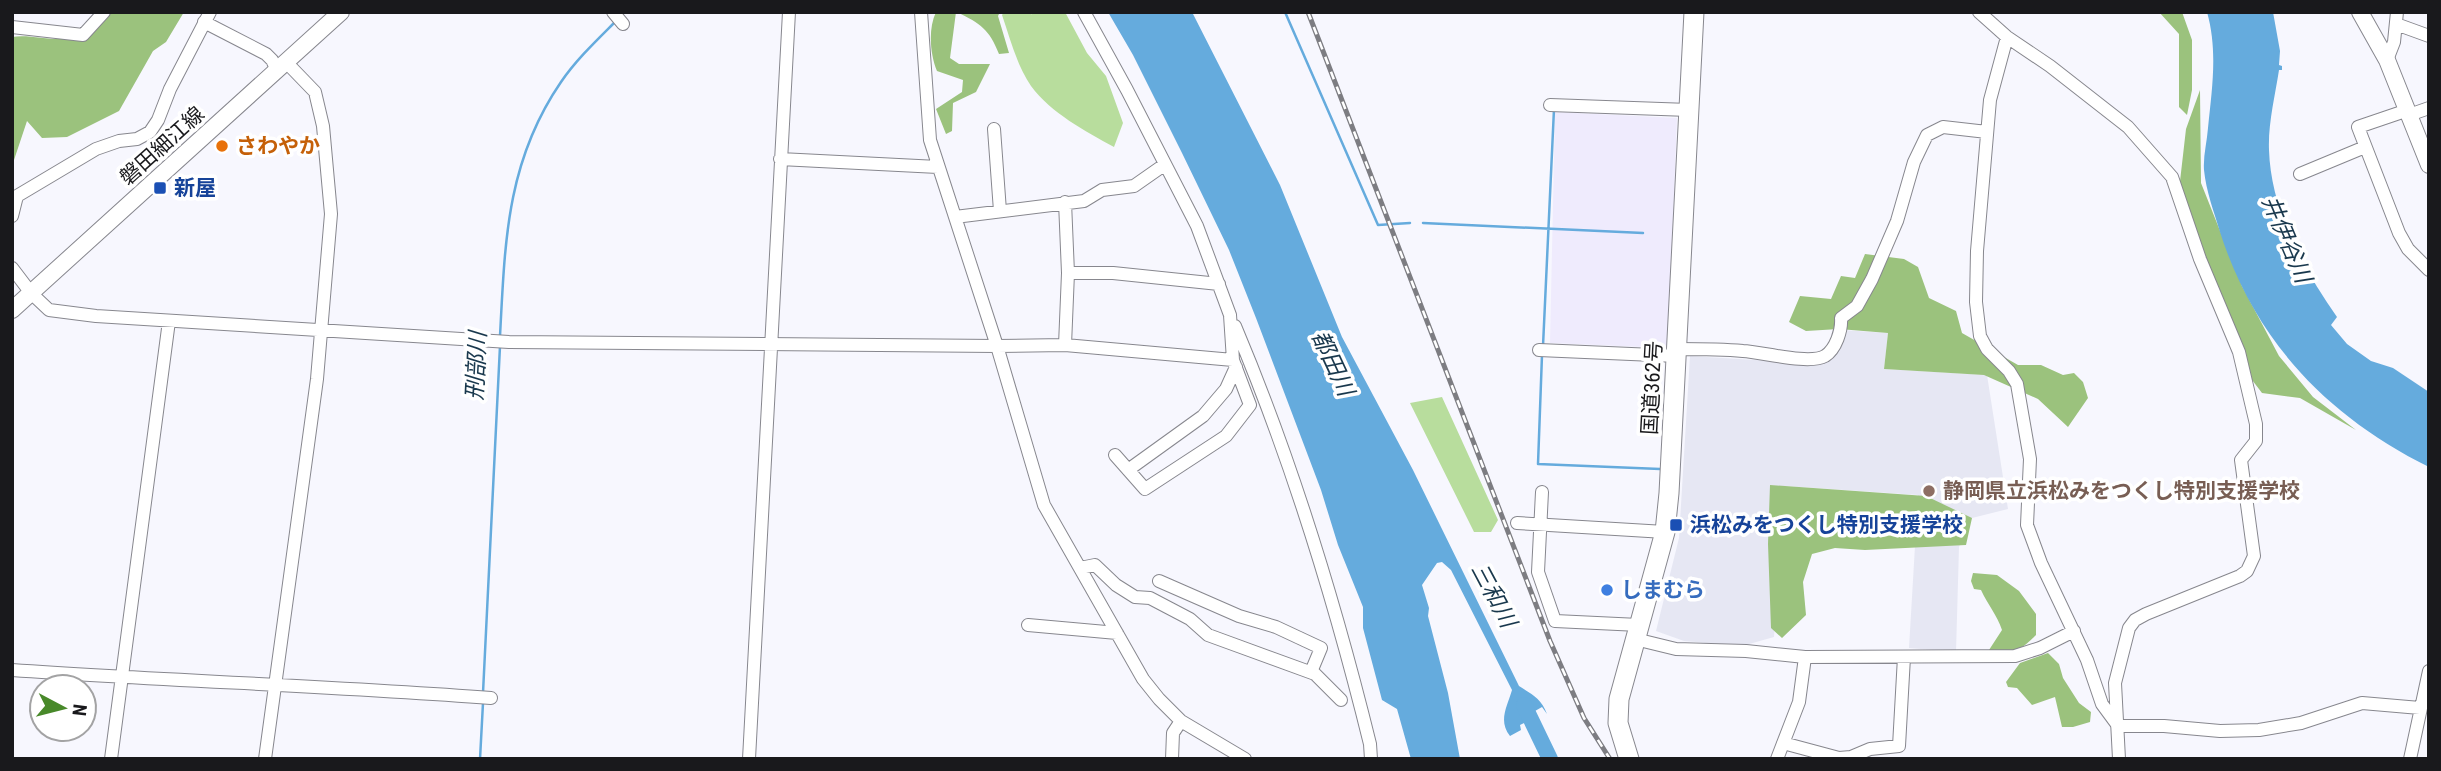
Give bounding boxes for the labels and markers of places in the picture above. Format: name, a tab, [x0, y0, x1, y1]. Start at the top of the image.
place label: さわやか	[236, 134, 320, 158]
marker: さわやか	[214, 138, 230, 154]
place label: 新屋	[174, 176, 216, 200]
marker: 新屋	[152, 180, 168, 196]
place label: 静岡県立浜松みをつくし特別支援学校	[1943, 479, 2300, 503]
marker: 静岡県立浜松みをつくし特別支援学校	[1921, 483, 1937, 499]
place label: 浜松みをつくし特別支援学校	[1690, 513, 1963, 537]
marker: 浜松みをつくし特別支援学校	[1668, 517, 1684, 533]
place label: しまむら	[1621, 578, 1705, 602]
marker: しまむら	[1599, 582, 1615, 598]

